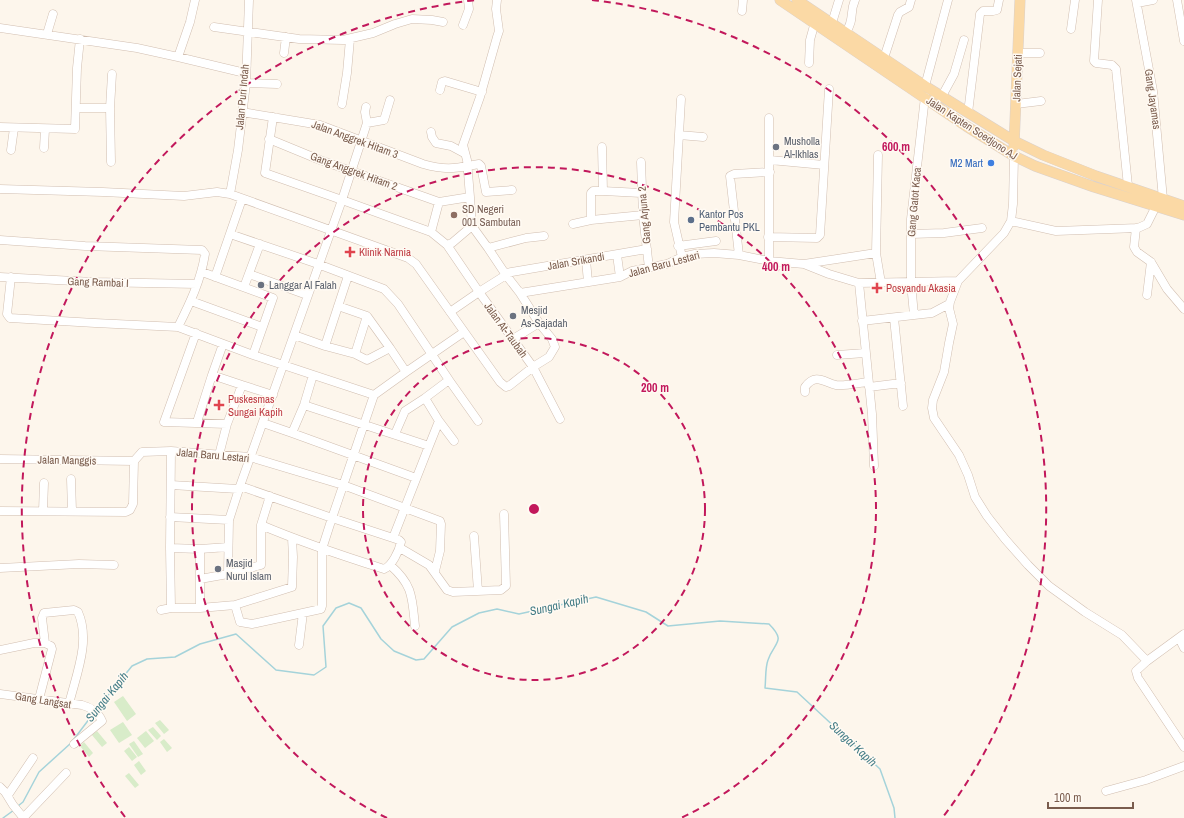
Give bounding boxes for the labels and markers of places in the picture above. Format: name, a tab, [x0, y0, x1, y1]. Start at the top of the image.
place label: Musholla Al-Ikhlas	[783, 134, 820, 161]
marker: Musholla Al-Ikhlas	[771, 142, 781, 152]
place label: M2 Mart	[950, 156, 983, 170]
marker: M2 Mart	[986, 158, 996, 168]
place label: SD Negeri 001 Sambutan	[462, 202, 521, 229]
place label: Kantor Pos Pembantu PKL	[699, 207, 760, 234]
marker: SD Negeri 001 Sambutan	[449, 210, 459, 220]
marker: Kantor Pos Pembantu PKL	[686, 215, 696, 225]
place label: Klinik Narnia	[359, 245, 411, 259]
marker: Klinik Narnia	[344, 246, 356, 258]
place label: Langgar Al Falah	[269, 278, 337, 292]
marker: Langgar Al Falah	[256, 280, 266, 290]
place label: Posyandu Akasia	[886, 281, 956, 295]
marker: Posyandu Akasia	[871, 282, 883, 294]
place label: Mesjid As-Sajadah	[520, 303, 568, 330]
marker: Mesjid As-Sajadah	[508, 311, 518, 321]
place label: Puskesmas Sungai Kapih	[228, 392, 283, 419]
marker: Puskesmas Sungai Kapih	[213, 399, 225, 411]
centre of rings	[527, 502, 541, 516]
place label: Masjid Nurul Islam	[226, 556, 272, 583]
marker: Masjid Nurul Islam	[213, 564, 223, 574]

